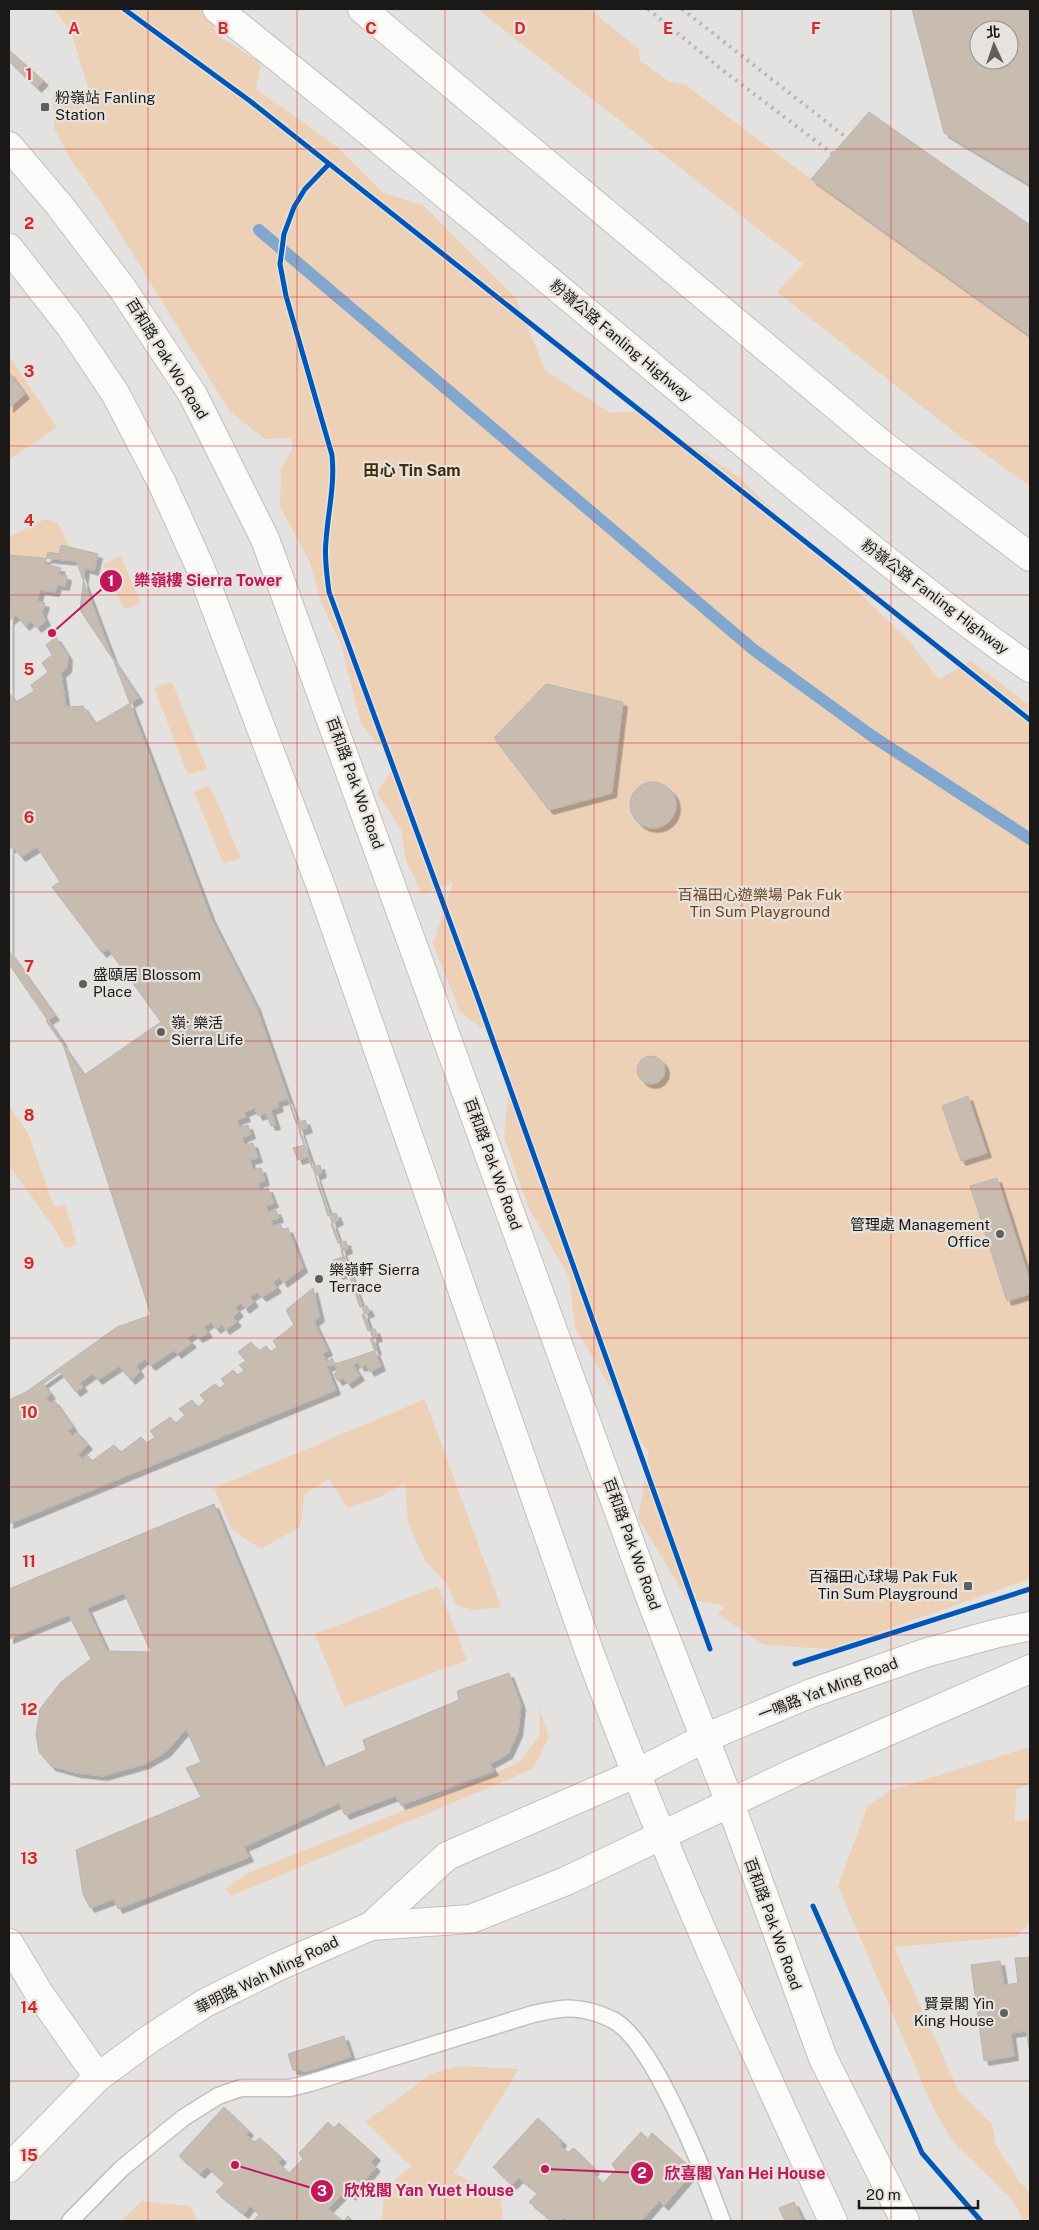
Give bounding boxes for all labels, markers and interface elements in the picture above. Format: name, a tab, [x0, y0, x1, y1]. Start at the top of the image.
text: A	[68, 19, 80, 38]
text: B	[218, 19, 229, 38]
text: C	[365, 19, 377, 38]
text: D	[514, 19, 526, 38]
text: E	[663, 19, 673, 38]
text: F	[811, 19, 821, 38]
north arrow	[969, 20, 1019, 70]
text: 北	[986, 24, 1001, 40]
text: 1	[26, 65, 32, 84]
place label: 粉嶺站 Fanling Station	[55, 89, 156, 123]
marker: 粉嶺站 Fanling Station	[39, 101, 51, 113]
text: 2	[24, 214, 34, 233]
street label: 粉嶺公路 Fanling Highway	[547, 276, 696, 405]
street label: 百和路 Pak Wo Road	[123, 295, 212, 422]
text: 3	[24, 362, 34, 381]
district label: 田心 Tin Sam	[363, 461, 461, 480]
text: 4	[24, 511, 35, 530]
street label: 粉嶺公路 Fanling Highway	[858, 536, 1012, 657]
callout: 樂嶺樓 Sierra Tower	[99, 565, 291, 596]
text: 樂嶺樓 Sierra Tower	[134, 571, 282, 590]
text: 1	[108, 572, 114, 589]
text: 5	[24, 660, 35, 679]
street label: 百和路 Pak Wo Road	[324, 714, 387, 851]
text: 6	[24, 808, 34, 827]
park label: 百福田心遊樂場 Pak Fuk Tin Sum Playground	[678, 886, 842, 920]
text: 7	[24, 957, 34, 976]
place label: 盛頤居 Blossom Place	[93, 966, 201, 1000]
marker: 盛頤居 Blossom Place	[77, 978, 89, 990]
place label: 嶺· 樂活 Sierra Life	[171, 1014, 243, 1048]
marker: 嶺· 樂活 Sierra Life	[155, 1026, 167, 1038]
street label: 百和路 Pak Wo Road	[462, 1095, 525, 1232]
text: 8	[24, 1106, 35, 1125]
place label: 管理處 Management Office	[850, 1216, 990, 1250]
marker: 管理處 Management Office	[994, 1228, 1006, 1240]
text: 9	[24, 1254, 34, 1273]
place label: 樂嶺軒 Sierra Terrace	[329, 1261, 420, 1295]
marker: 樂嶺軒 Sierra Terrace	[313, 1273, 325, 1285]
text: 10	[20, 1403, 38, 1422]
street label: 百和路 Pak Wo Road	[601, 1475, 664, 1612]
text: 11	[22, 1552, 36, 1571]
place label: 百福田心球場 Pak Fuk Tin Sum Playground	[809, 1568, 958, 1602]
marker: 百福田心球場 Pak Fuk Tin Sum Playground	[962, 1580, 974, 1592]
street label: 一鳴路 Yat Ming Road	[755, 1654, 900, 1723]
text: 12	[20, 1700, 38, 1719]
text: 13	[20, 1849, 38, 1868]
street label: 百和路 Pak Wo Road	[742, 1855, 805, 1992]
street label: 華明路 Wah Ming Road	[192, 1932, 341, 2017]
place label: 賢景閣 Yin King House	[914, 1995, 994, 2029]
text: 14	[20, 1998, 38, 2017]
marker: 賢景閣 Yin King House	[998, 2007, 1010, 2019]
text: 15	[20, 2146, 38, 2165]
callout: 欣喜閣 Yan Hei House	[630, 2157, 835, 2188]
text: 2	[637, 2164, 647, 2181]
text: 欣喜閣 Yan Hei House	[665, 2164, 825, 2183]
callout: 欣悅閣 Yan Yuet House	[309, 2175, 524, 2206]
scale bar	[859, 2178, 978, 2210]
text: 欣悅閣 Yan Yuet House	[344, 2181, 514, 2200]
text: 3	[317, 2182, 327, 2199]
text: 20 m	[866, 2186, 901, 2203]

